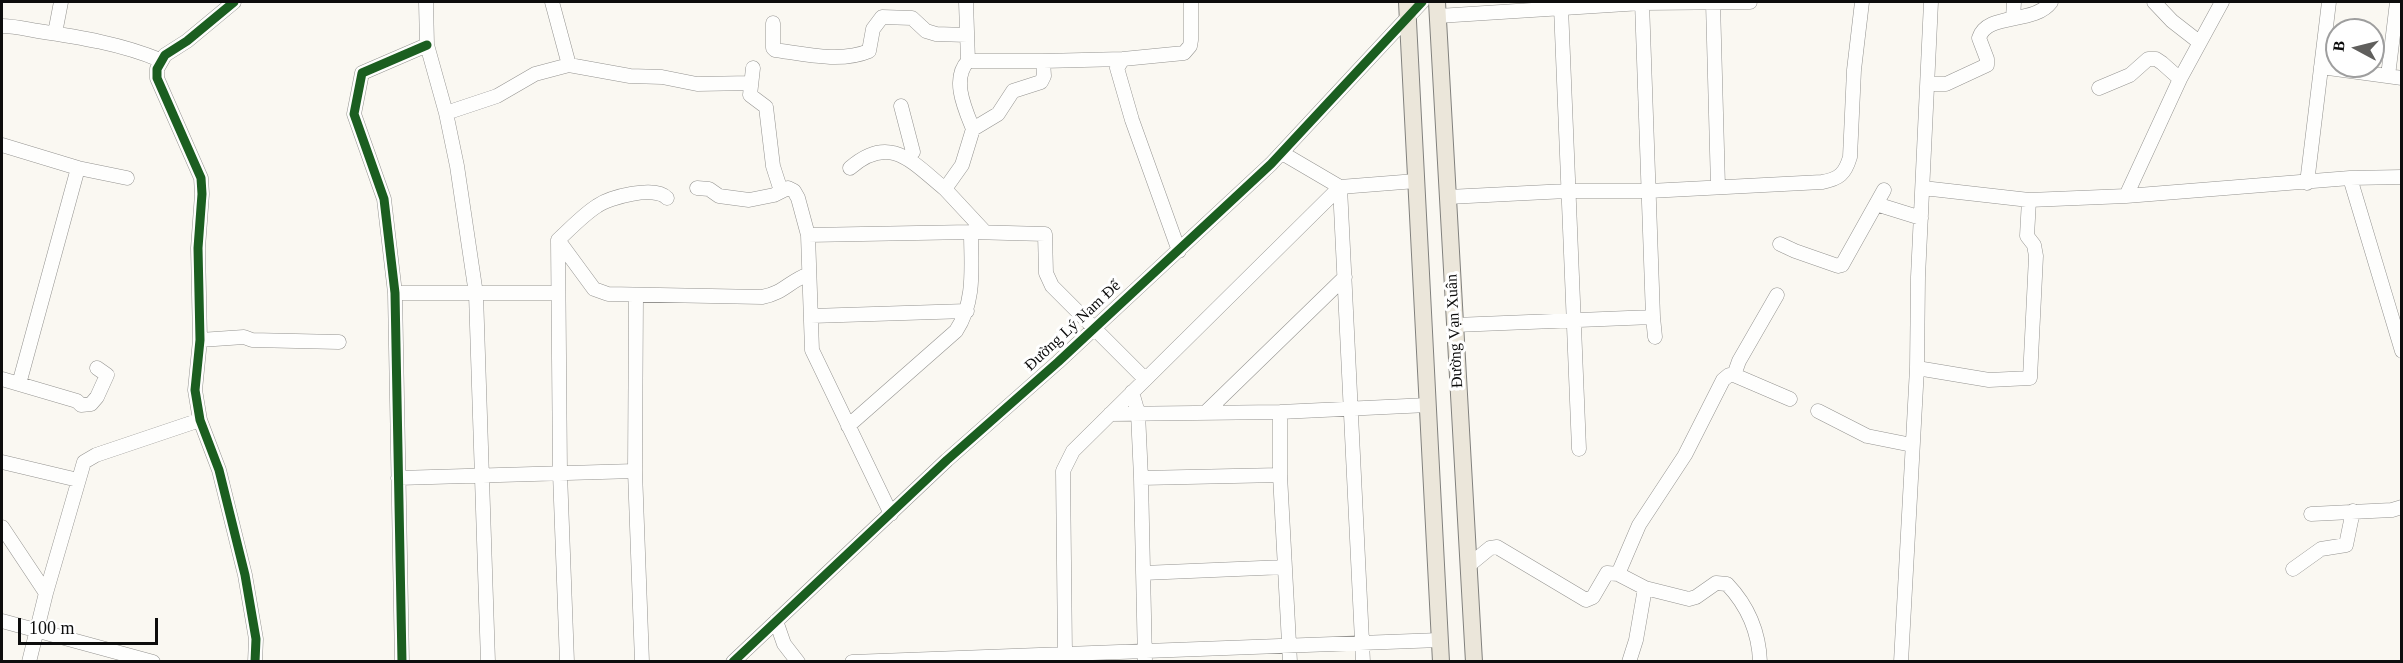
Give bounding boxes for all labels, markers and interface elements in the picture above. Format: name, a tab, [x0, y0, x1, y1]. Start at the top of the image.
north arrow	[2325, 18, 2385, 78]
text: B	[2330, 40, 2348, 52]
street label: Đường Vạn Xuân	[1442, 274, 1468, 388]
street label: Đường Lý Nam Đế	[1021, 277, 1125, 375]
scale bar	[21, 606, 160, 644]
text: 100 m	[29, 618, 75, 638]

